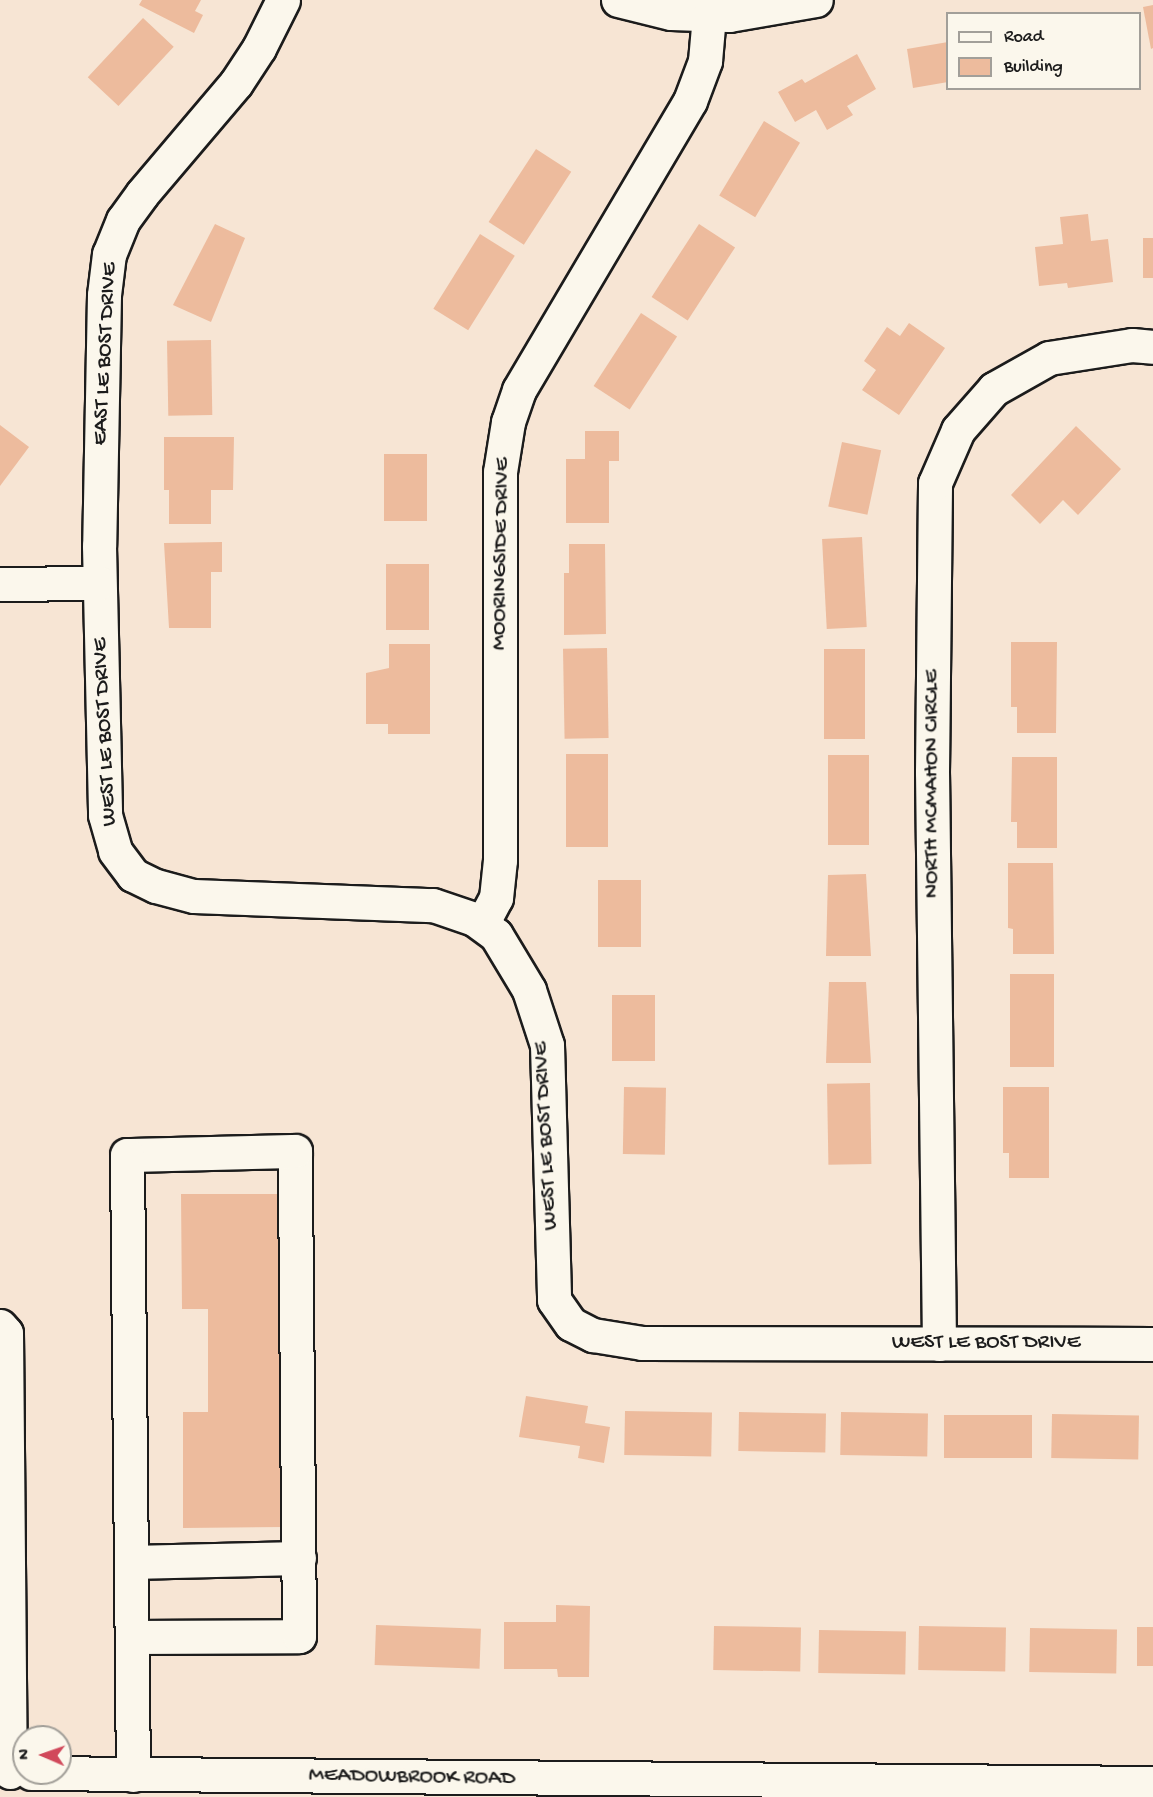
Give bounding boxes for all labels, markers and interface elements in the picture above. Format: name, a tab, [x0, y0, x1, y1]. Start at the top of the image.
legend	[946, 12, 1141, 90]
text: Road	[1004, 27, 1043, 48]
text: Building	[1004, 57, 1063, 78]
street label: EAST LE BOST DRIVE	[88, 262, 124, 446]
street label: MOORINGSIDE DRIVE	[487, 457, 517, 651]
street label: WEST LE BOST DRIVE	[88, 637, 124, 827]
street label: NORTH MCMAHON CIRCLE	[920, 670, 946, 898]
street label: WEST LE BOST DRIVE	[529, 1041, 565, 1231]
street label: WEST LE BOST DRIVE	[892, 1331, 1080, 1357]
north arrow	[12, 1725, 72, 1785]
text: N	[16, 1749, 35, 1760]
street label: MEADOWBROOK ROAD	[308, 1763, 516, 1793]

